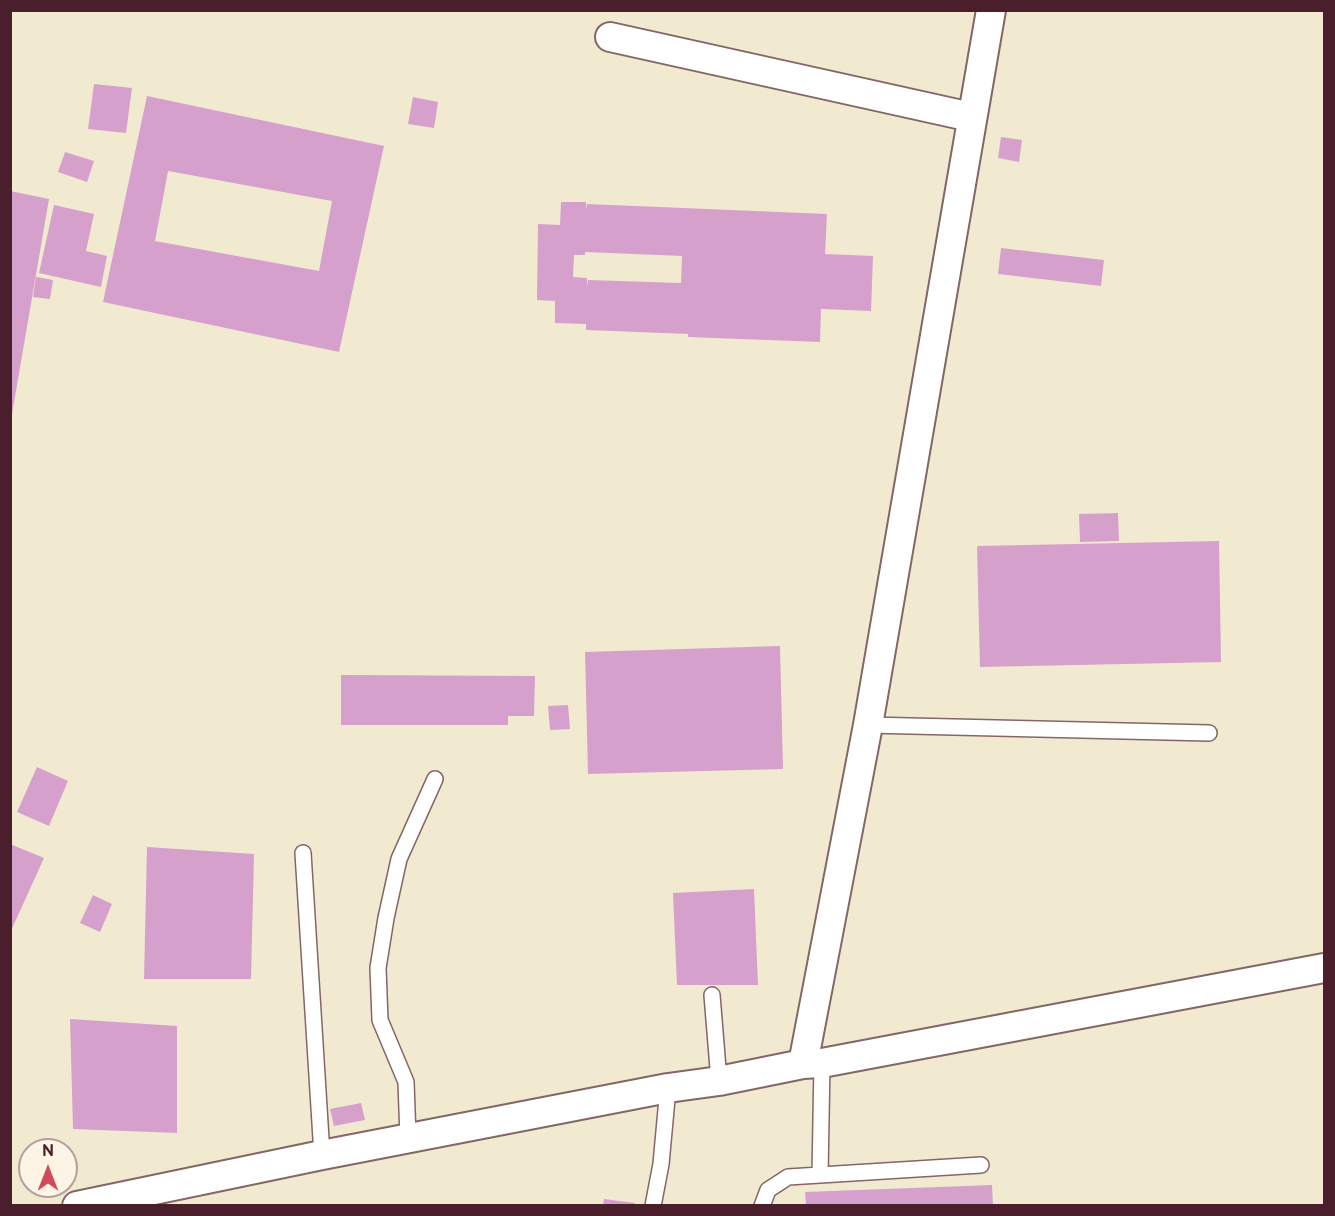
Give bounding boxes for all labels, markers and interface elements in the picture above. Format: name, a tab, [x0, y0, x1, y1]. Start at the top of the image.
north arrow	[18, 1138, 78, 1198]
text: N	[42, 1142, 54, 1161]

